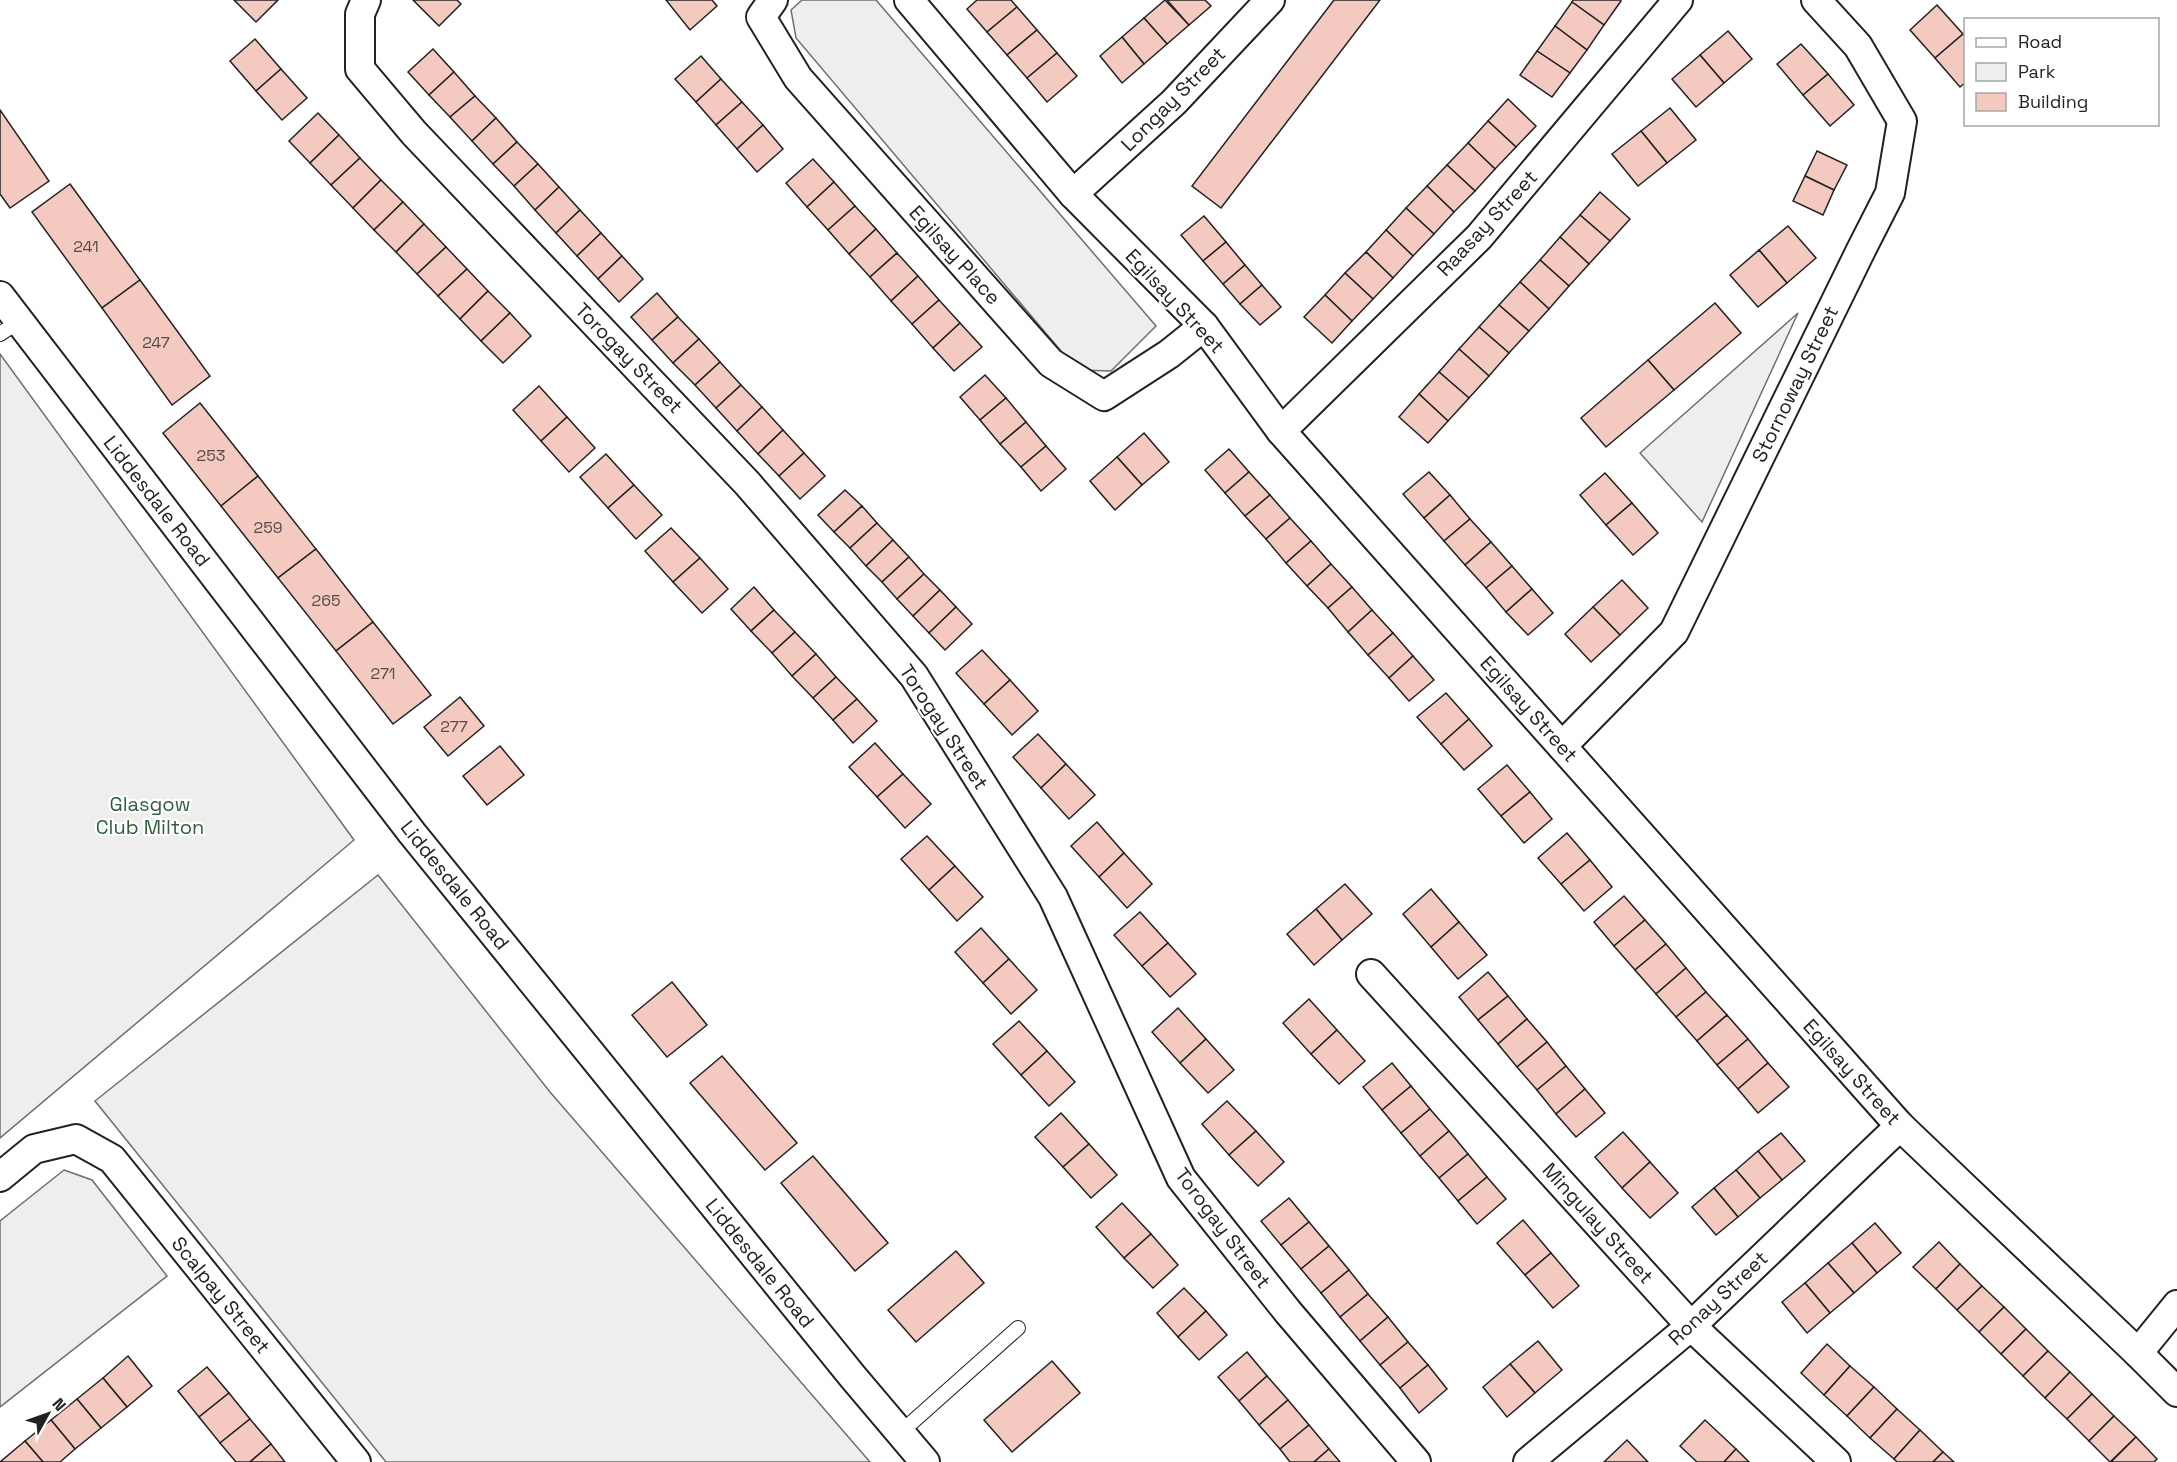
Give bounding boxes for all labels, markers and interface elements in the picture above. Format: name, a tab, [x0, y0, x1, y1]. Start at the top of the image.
legend	[1964, 18, 2159, 126]
text: Road	[2018, 30, 2062, 53]
street label: Longay Street	[1115, 41, 1231, 157]
text: Park	[2018, 60, 2056, 83]
text: Building	[2018, 90, 2088, 113]
street label: Raasay Street	[1431, 164, 1543, 282]
street label: Egilsay Place	[904, 200, 1006, 310]
house number: 241	[73, 236, 99, 257]
street label: Egilsay Street	[1120, 243, 1230, 359]
street label: Torogay Street	[570, 297, 688, 419]
street label: Stornoway Street	[1746, 301, 1844, 467]
house number: 247	[142, 332, 170, 353]
street label: Liddesdale Road	[98, 430, 216, 572]
house number: 253	[197, 445, 225, 466]
house number: 259	[253, 517, 283, 538]
house number: 265	[311, 590, 341, 611]
street label: Egilsay Street	[1474, 650, 1584, 768]
street label: Torogay Street	[894, 659, 994, 795]
house number: 271	[370, 663, 396, 684]
house number: 277	[440, 716, 468, 737]
park label: Glasgow Club Milton	[96, 791, 204, 840]
street label: Liddesdale Road	[395, 815, 515, 955]
street label: Egilsay Street	[1797, 1013, 1907, 1131]
street label: Mingulay Street	[1537, 1157, 1659, 1289]
street label: Torogay Street	[1169, 1163, 1277, 1293]
street label: Liddesdale Road	[700, 1193, 820, 1333]
street label: Scalpay Street	[166, 1231, 276, 1359]
street label: Ronay Street	[1663, 1245, 1773, 1351]
north arrow	[18, 1384, 78, 1444]
text: N	[48, 1394, 71, 1416]

